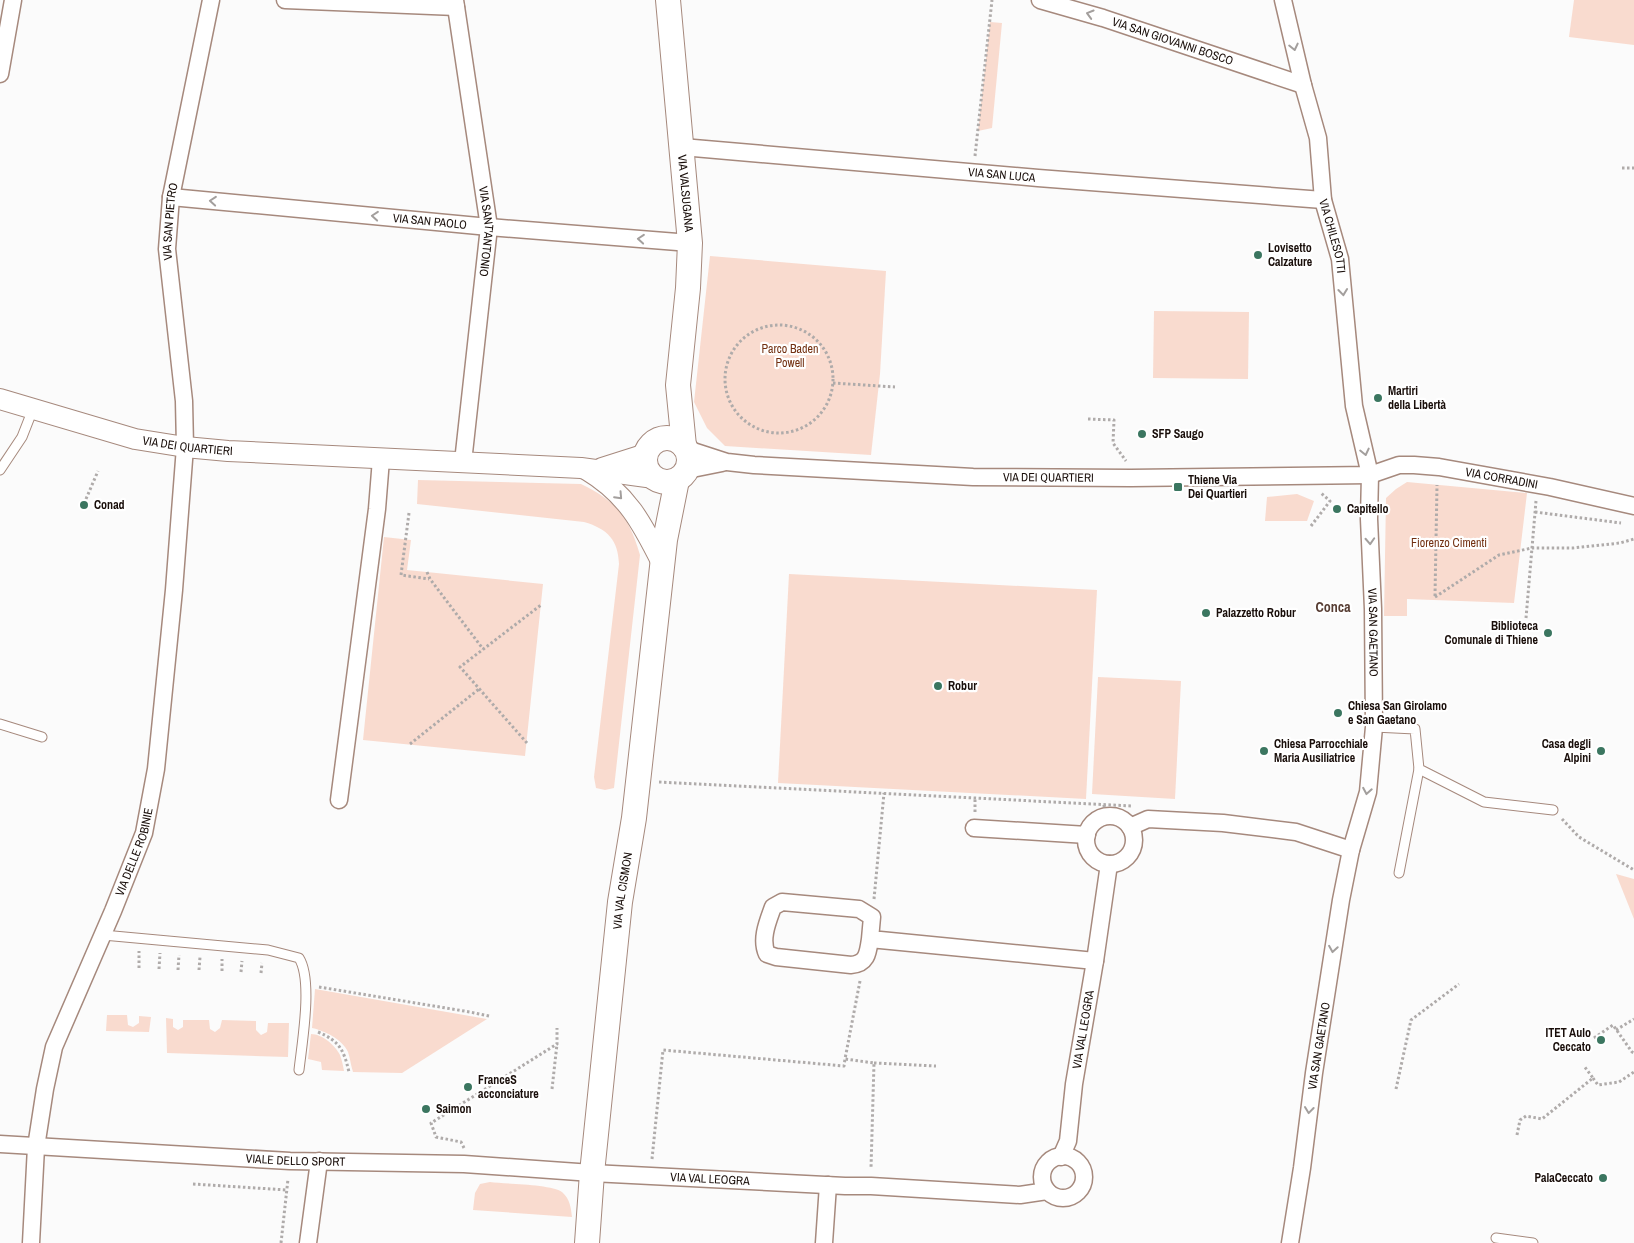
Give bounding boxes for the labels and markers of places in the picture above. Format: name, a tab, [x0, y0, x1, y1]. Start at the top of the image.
place label: Lovisetto Calzature	[1268, 240, 1313, 270]
marker: Lovisetto Calzature	[1252, 249, 1264, 261]
place label: Martiri della Libertà	[1388, 383, 1447, 413]
marker: Martiri della Libertà	[1372, 392, 1384, 404]
place label: SFP Saugo	[1152, 426, 1204, 442]
marker: SFP Saugo	[1136, 428, 1148, 440]
place label: Thiene Via Dei Quartieri	[1188, 472, 1247, 502]
marker: Thiene Via Dei Quartieri	[1172, 481, 1184, 493]
place label: Conad	[94, 497, 125, 513]
marker: Conad	[78, 499, 90, 511]
place label: Capitello	[1347, 501, 1389, 517]
marker: Capitello	[1331, 503, 1343, 515]
place label: Palazzetto Robur	[1216, 605, 1296, 621]
marker: Palazzetto Robur	[1200, 607, 1212, 619]
place label: Biblioteca Comunale di Thiene	[1444, 618, 1539, 648]
marker: Biblioteca Comunale di Thiene	[1542, 627, 1554, 639]
place label: Robur	[948, 678, 977, 694]
marker: Robur	[932, 680, 944, 692]
place label: Chiesa San Girolamo e San Gaetano	[1348, 698, 1447, 728]
marker: Chiesa San Girolamo e San Gaetano	[1332, 707, 1344, 719]
place label: Chiesa Parrocchiale Maria Ausiliatrice	[1274, 736, 1369, 766]
place label: Casa degli Alpini	[1542, 736, 1591, 766]
marker: Chiesa Parrocchiale Maria Ausiliatrice	[1258, 745, 1270, 757]
marker: Casa degli Alpini	[1595, 745, 1607, 757]
place label: ITET Aulo Ceccato	[1545, 1025, 1591, 1055]
marker: ITET Aulo Ceccato	[1595, 1034, 1607, 1046]
place label: FranceS acconciature	[478, 1072, 539, 1102]
marker: FranceS acconciature	[462, 1081, 474, 1093]
place label: Saimon	[436, 1101, 472, 1117]
marker: Saimon	[420, 1103, 432, 1115]
place label: PalaCeccato	[1534, 1170, 1593, 1186]
marker: PalaCeccato	[1597, 1172, 1609, 1184]

